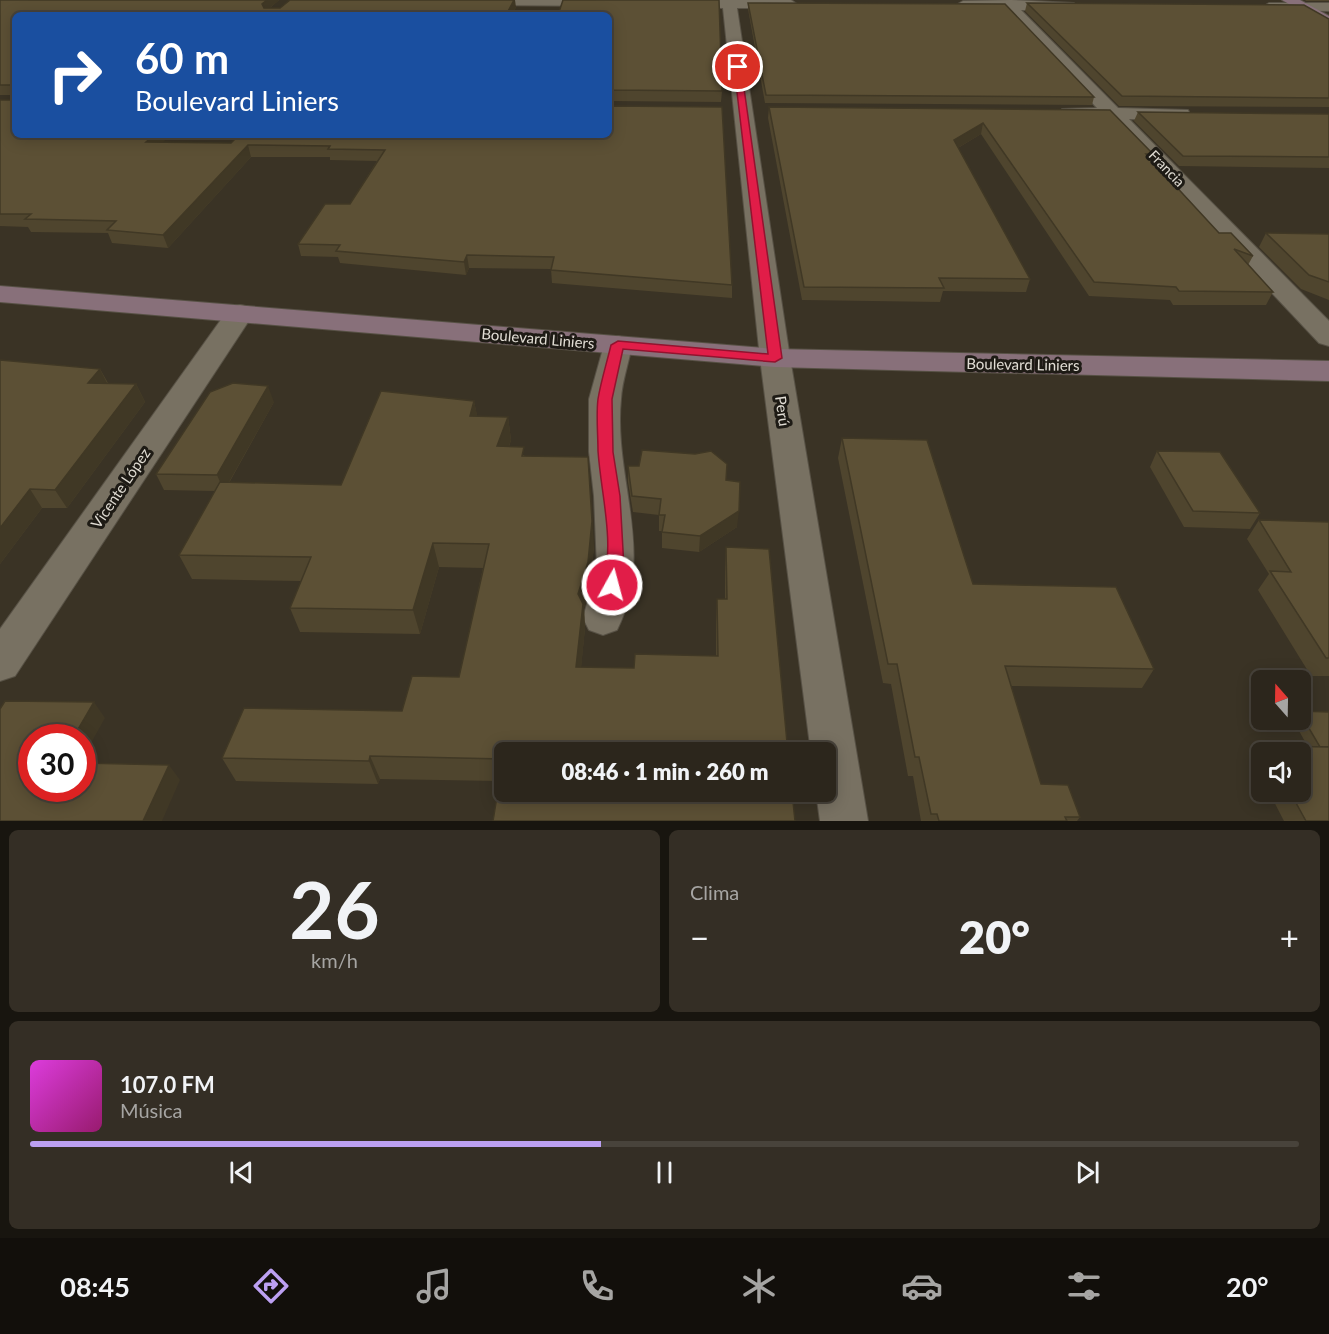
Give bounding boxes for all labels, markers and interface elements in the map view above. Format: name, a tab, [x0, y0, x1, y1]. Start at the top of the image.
text: 60 m	[135, 33, 229, 83]
icon: right	[36, 36, 114, 114]
pin	[712, 41, 763, 92]
icon: arrive	[721, 50, 754, 83]
text: Boulevard Liniers	[135, 84, 339, 117]
street label: Francia	[1146, 146, 1188, 190]
street label: Boulevard Liniers	[481, 324, 595, 352]
street label: Boulevard Liniers	[966, 354, 1080, 374]
street label: Perú	[772, 395, 794, 427]
street label: Vicente López	[87, 444, 154, 532]
position arrow	[580, 553, 644, 617]
north arrow	[1251, 670, 1311, 730]
map controls	[1251, 670, 1311, 802]
speed limit sign: 30	[18, 724, 96, 802]
button: sound	[1251, 742, 1311, 802]
text: 08:46 · 1 min · 260 m	[562, 758, 768, 785]
text: 26	[289, 862, 380, 956]
text: Clima	[690, 880, 739, 904]
text: 20°	[959, 910, 1030, 964]
text: −	[690, 917, 709, 957]
text: +	[1280, 917, 1299, 957]
text: km/h	[311, 948, 358, 972]
text: 107.0 FM	[120, 1071, 215, 1098]
text: Música	[120, 1098, 183, 1122]
icon: previous	[225, 1156, 258, 1189]
icon: pause	[648, 1156, 681, 1189]
icon: next	[1071, 1156, 1104, 1189]
icon: directions	[250, 1265, 292, 1307]
icon: music	[413, 1265, 455, 1307]
icon: phone	[576, 1265, 618, 1307]
icon: climate	[738, 1265, 780, 1307]
icon: car	[901, 1265, 943, 1307]
icon: filters	[1063, 1265, 1105, 1307]
text: 08:45	[60, 1270, 130, 1303]
text: 20°	[1226, 1270, 1269, 1303]

